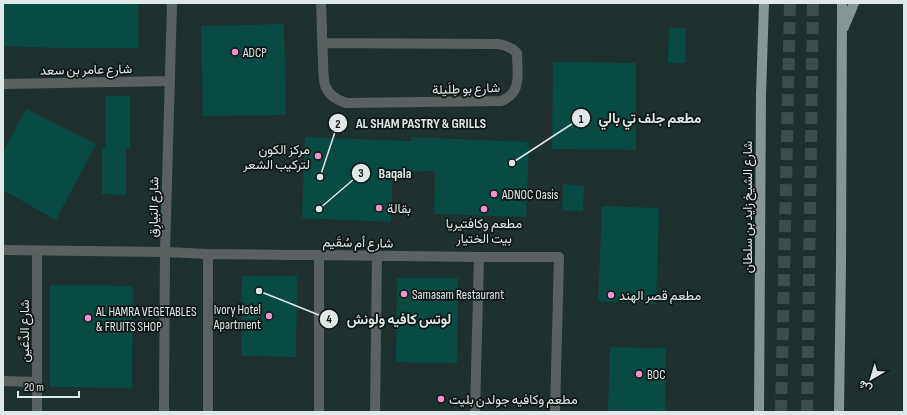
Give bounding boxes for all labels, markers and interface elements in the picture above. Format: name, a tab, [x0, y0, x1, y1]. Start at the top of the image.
place label: ADCP	[242, 45, 267, 61]
marker: ADCP	[230, 47, 240, 57]
street label: شارع عامر بن سعد	[40, 61, 132, 80]
street label: شارع بو طِلَيلة	[432, 80, 500, 99]
callout: مطعم جلف تي بالي	[571, 105, 709, 131]
callout: AL SHAM PASTRY & GRILLS	[328, 110, 494, 136]
text: مطعم جلف تي بالي	[599, 110, 702, 130]
text: 1	[579, 112, 584, 127]
text: AL SHAM PASTRY & GRILLS	[355, 115, 486, 132]
text: 2	[335, 117, 341, 132]
street label: شارع الشيخ زايد بن سلطان	[740, 141, 757, 273]
place label: مركز الكون لتركيب الشعر	[242, 142, 310, 173]
marker: مركز الكون لتركيب الشعر	[313, 151, 323, 161]
callout: Baqala	[351, 160, 420, 186]
text: Baqala	[379, 165, 412, 182]
text: 3	[358, 166, 364, 181]
street label: شارع البَيارِق	[145, 177, 165, 238]
place label: ADNOC Oasis	[501, 187, 559, 203]
marker: ADNOC Oasis	[489, 189, 499, 199]
place label: بقالة	[387, 201, 411, 217]
marker: بقالة	[374, 203, 384, 213]
marker: مطعم وكافتيريا بيت الختيار	[479, 204, 489, 214]
place label: مطعم وكافتيريا بيت الختيار	[446, 216, 522, 247]
street label: شارع أم سُقَيم	[322, 234, 393, 253]
place label: Samasam Restaurant	[412, 287, 504, 303]
place label: مطعم قصر الهند	[619, 288, 701, 304]
marker: Samasam Restaurant	[399, 289, 409, 299]
marker: مطعم قصر الهند	[606, 290, 616, 300]
street label: شارع الدِّعَين	[17, 299, 34, 363]
place label: Ivory Hotel Apartment	[213, 302, 261, 333]
place label: AL HAMRA VEGETABLES & FRUITS SHOP	[95, 304, 197, 335]
callout: لوتس كافيه ولونش	[319, 306, 460, 332]
marker: Ivory Hotel Apartment	[264, 311, 274, 321]
text: لوتس كافيه ولونش	[347, 311, 451, 328]
text: 4	[326, 312, 332, 327]
marker: AL HAMRA VEGETABLES & FRUITS SHOP	[83, 313, 93, 323]
north arrow	[851, 359, 891, 399]
place label: BOC	[647, 367, 666, 383]
marker: BOC	[634, 369, 644, 379]
scale bar	[18, 373, 79, 399]
text: ش	[856, 377, 874, 396]
text: 20 m	[24, 380, 44, 395]
place label: مطعم وكافيه جولدن بليت	[449, 392, 578, 408]
marker: مطعم وكافيه جولدن بليت	[436, 394, 446, 404]

